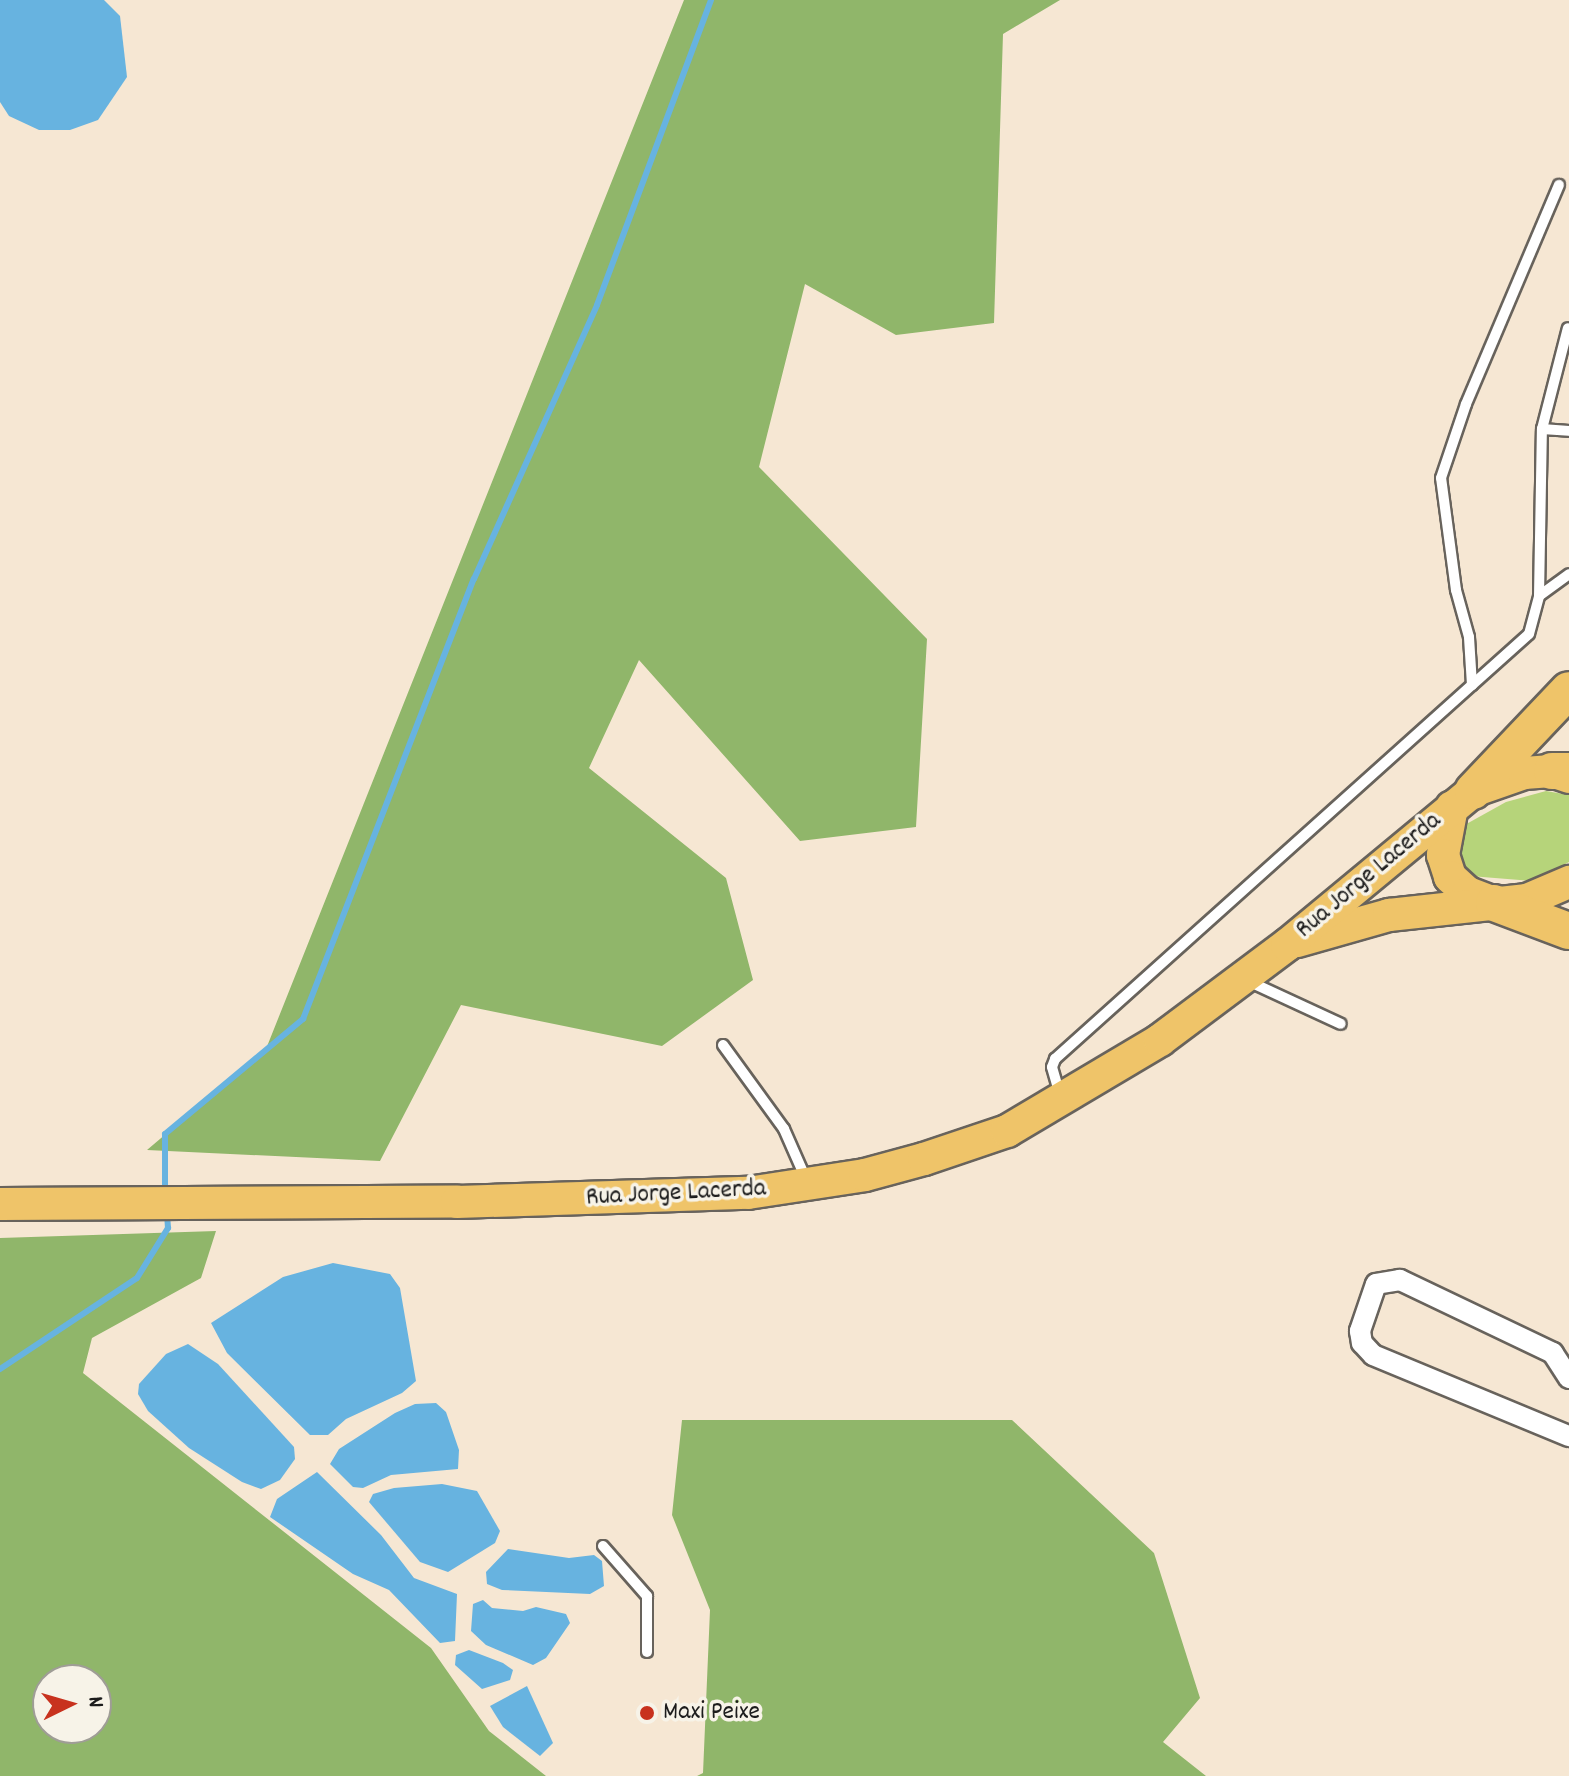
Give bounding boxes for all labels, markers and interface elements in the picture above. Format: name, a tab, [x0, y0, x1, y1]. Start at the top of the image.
street label: Rua Jorge Lacerda	[1290, 806, 1448, 946]
street label: Rua Jorge Lacerda	[585, 1174, 767, 1214]
north arrow	[32, 1664, 112, 1744]
text: N	[78, 1695, 110, 1709]
place label: Maxi Peixe	[663, 1697, 760, 1729]
marker: Maxi Peixe	[638, 1704, 656, 1722]

